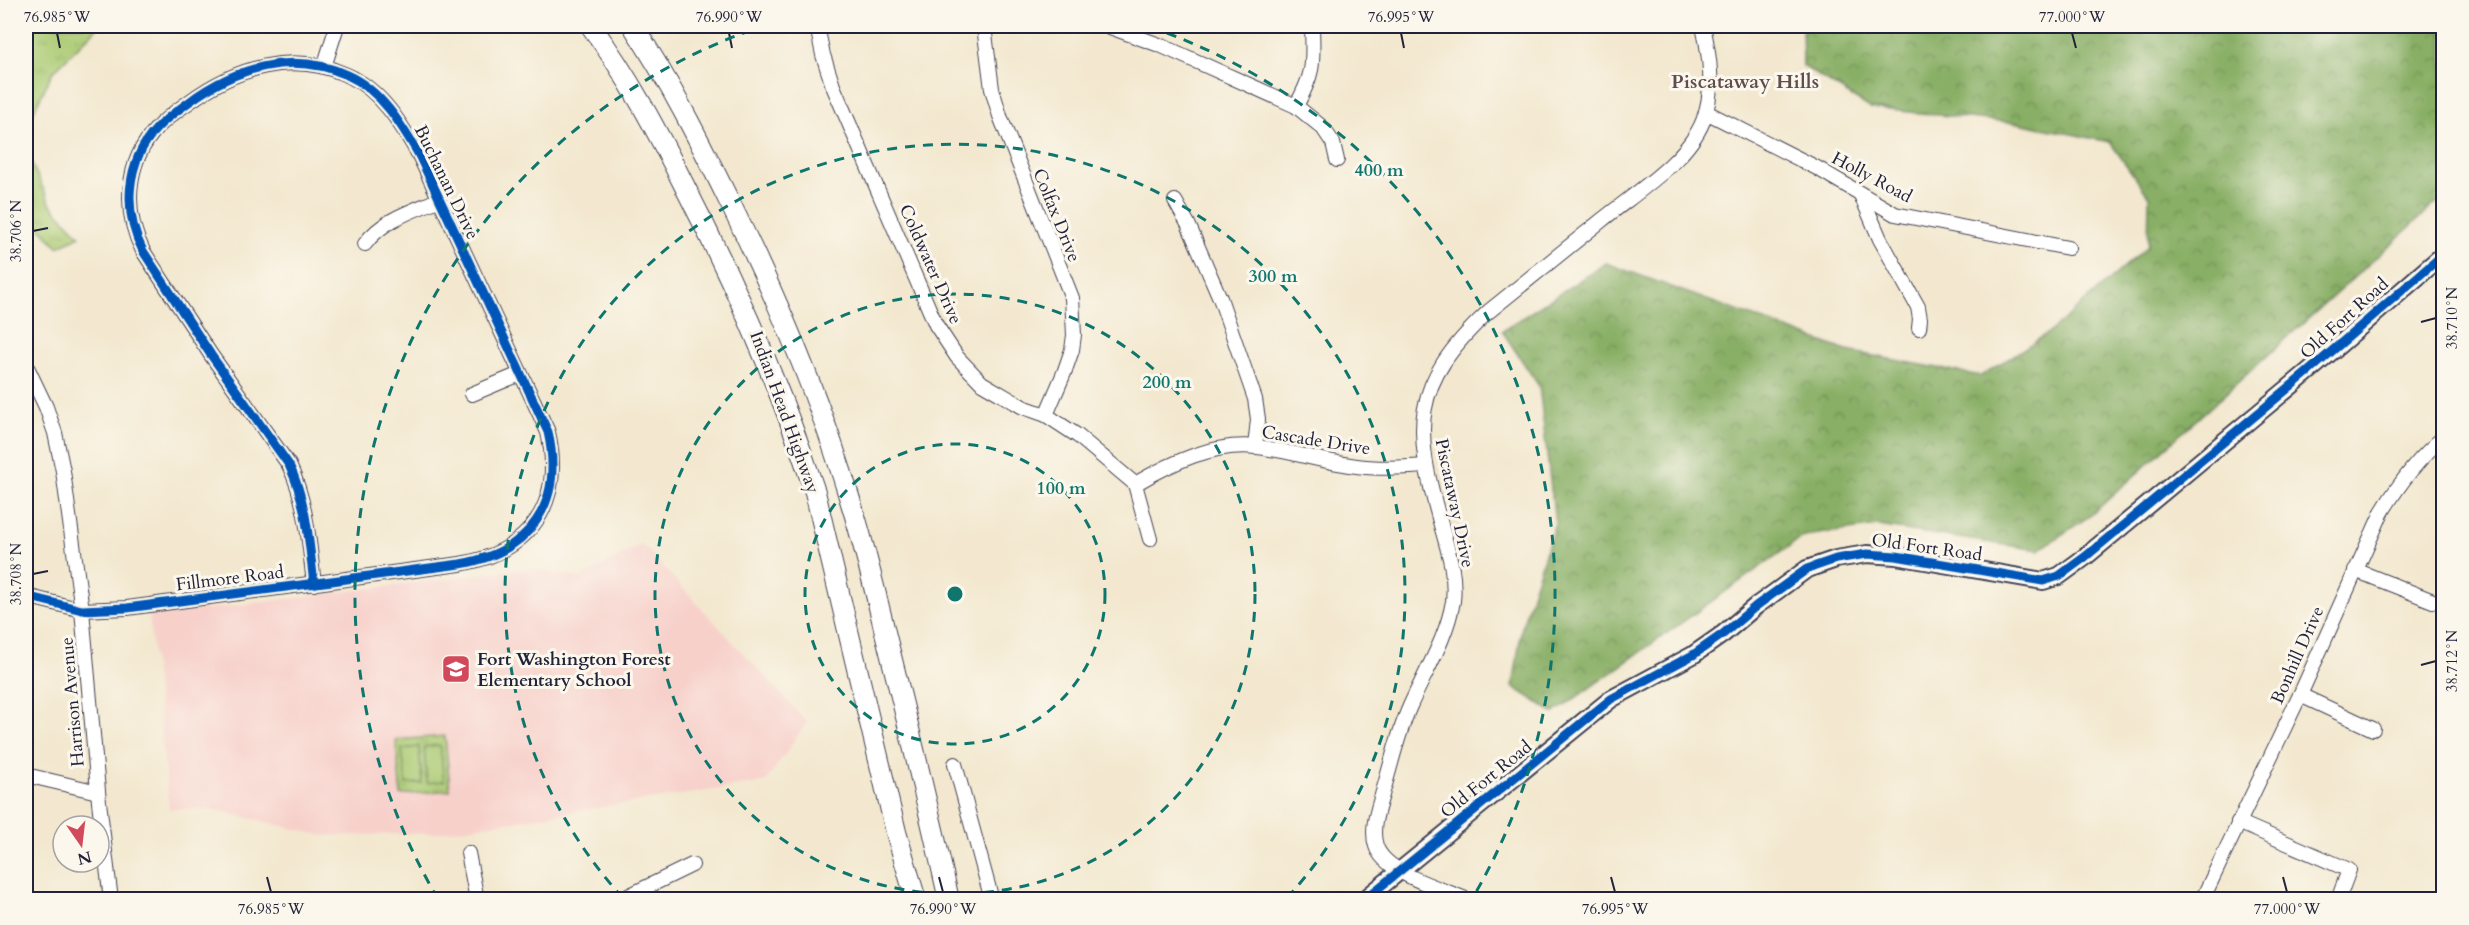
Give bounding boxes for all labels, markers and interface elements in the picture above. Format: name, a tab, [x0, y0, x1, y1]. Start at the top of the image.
text: 76.985°W	[24, 7, 91, 27]
text: 76.990°W	[696, 7, 763, 27]
text: 76.995°W	[1368, 7, 1435, 27]
text: 77.000°W	[2039, 7, 2106, 27]
district label: Piscataway Hills	[1671, 68, 1819, 95]
street label: Buchanan Drive	[408, 121, 485, 244]
street label: Holly Road	[1827, 146, 1917, 209]
text: 400 m	[1354, 158, 1404, 183]
street label: Colfax Drive	[1026, 165, 1087, 266]
text: 38.706°N	[6, 199, 26, 262]
street label: Coldwater Drive	[893, 200, 968, 328]
text: 300 m	[1248, 264, 1298, 289]
street label: Old Fort Road	[2295, 272, 2394, 365]
text: 38.710°N	[2442, 286, 2462, 349]
street label: Indian Head Highway	[744, 328, 826, 497]
text: 200 m	[1142, 370, 1192, 395]
street label: Cascade Drive	[1260, 420, 1372, 461]
street label: Piscataway Drive	[1429, 436, 1480, 570]
text: 100 m	[1036, 476, 1086, 501]
street label: Old Fort Road	[1870, 527, 1984, 568]
text: 38.708°N	[6, 542, 26, 605]
street label: Fillmore Road	[175, 559, 286, 598]
centre of rings	[945, 584, 965, 604]
street label: Bonhill Drive	[2265, 602, 2330, 708]
text: 38.712°N	[2442, 629, 2462, 692]
street label: Harrison Avenue	[54, 636, 91, 768]
place label: Fort Washington Forest Elementary School	[477, 647, 671, 693]
school or university icon: Fort Washington Forest Elementary School	[440, 653, 472, 685]
street label: Old Fort Road	[1435, 734, 1538, 824]
north arrow	[51, 814, 111, 874]
text: N	[75, 845, 94, 870]
text: 76.985°W	[238, 899, 305, 919]
text: 76.990°W	[910, 899, 977, 919]
text: 76.995°W	[1582, 899, 1649, 919]
text: 77.000°W	[2254, 899, 2321, 919]

